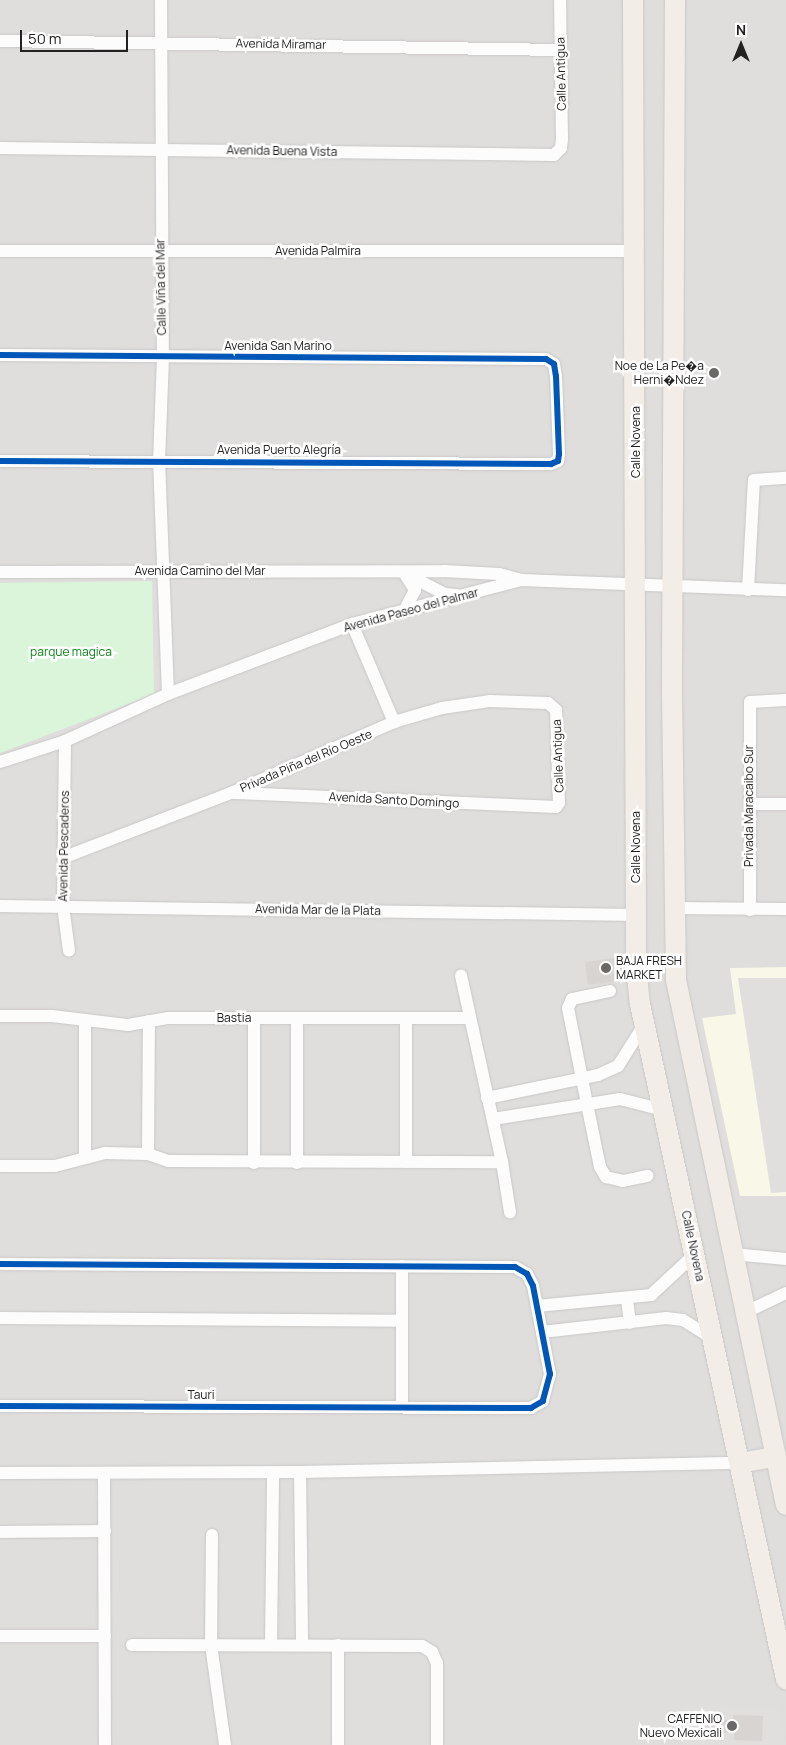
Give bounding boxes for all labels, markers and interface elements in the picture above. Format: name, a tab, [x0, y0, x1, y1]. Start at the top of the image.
scale bar	[22, 20, 130, 52]
north arrow	[716, 20, 766, 70]
text: N	[736, 20, 746, 39]
text: 50 m	[28, 28, 62, 49]
street label: Avenida Miramar	[236, 36, 326, 52]
street label: Calle Antigua	[553, 37, 569, 111]
street label: Avenida Buena Vista	[226, 143, 338, 159]
street label: Calle Viña del Mar	[153, 239, 169, 335]
street label: Avenida Palmira	[275, 244, 361, 258]
street label: Avenida San Marino	[224, 339, 332, 353]
place label: Noe de La Pe�a Herni�Ndez	[615, 359, 704, 387]
marker: Noe de La Pe�a Herni�Ndez	[708, 367, 720, 379]
street label: Calle Novena	[629, 406, 643, 478]
street label: Avenida Puerto Alegría	[217, 443, 341, 457]
street label: Avenida Camino del Mar	[134, 564, 266, 578]
street label: Avenida Paseo del Palmar	[342, 585, 480, 635]
park label: parque magica	[30, 645, 112, 659]
street label: Calle Antigua	[550, 719, 566, 793]
street label: Privada Piña del Río Oeste	[238, 727, 374, 795]
street label: Privada Maracaibo Sur	[742, 745, 756, 867]
street label: Avenida Santo Domingo	[328, 789, 460, 811]
street label: Avenida Pescaderos	[56, 790, 72, 902]
street label: Calle Novena	[629, 811, 643, 883]
street label: Avenida Mar de la Plata	[255, 902, 381, 918]
place label: BAJA FRESH MARKET	[616, 954, 682, 982]
marker: BAJA FRESH MARKET	[600, 962, 612, 974]
street label: Bastia	[217, 1011, 251, 1025]
street label: Calle Novena	[678, 1209, 708, 1283]
street label: Tauri	[187, 1388, 215, 1402]
place label: CAFFENIO Nuevo Mexicali	[640, 1712, 722, 1740]
marker: CAFFENIO Nuevo Mexicali	[726, 1720, 738, 1732]

